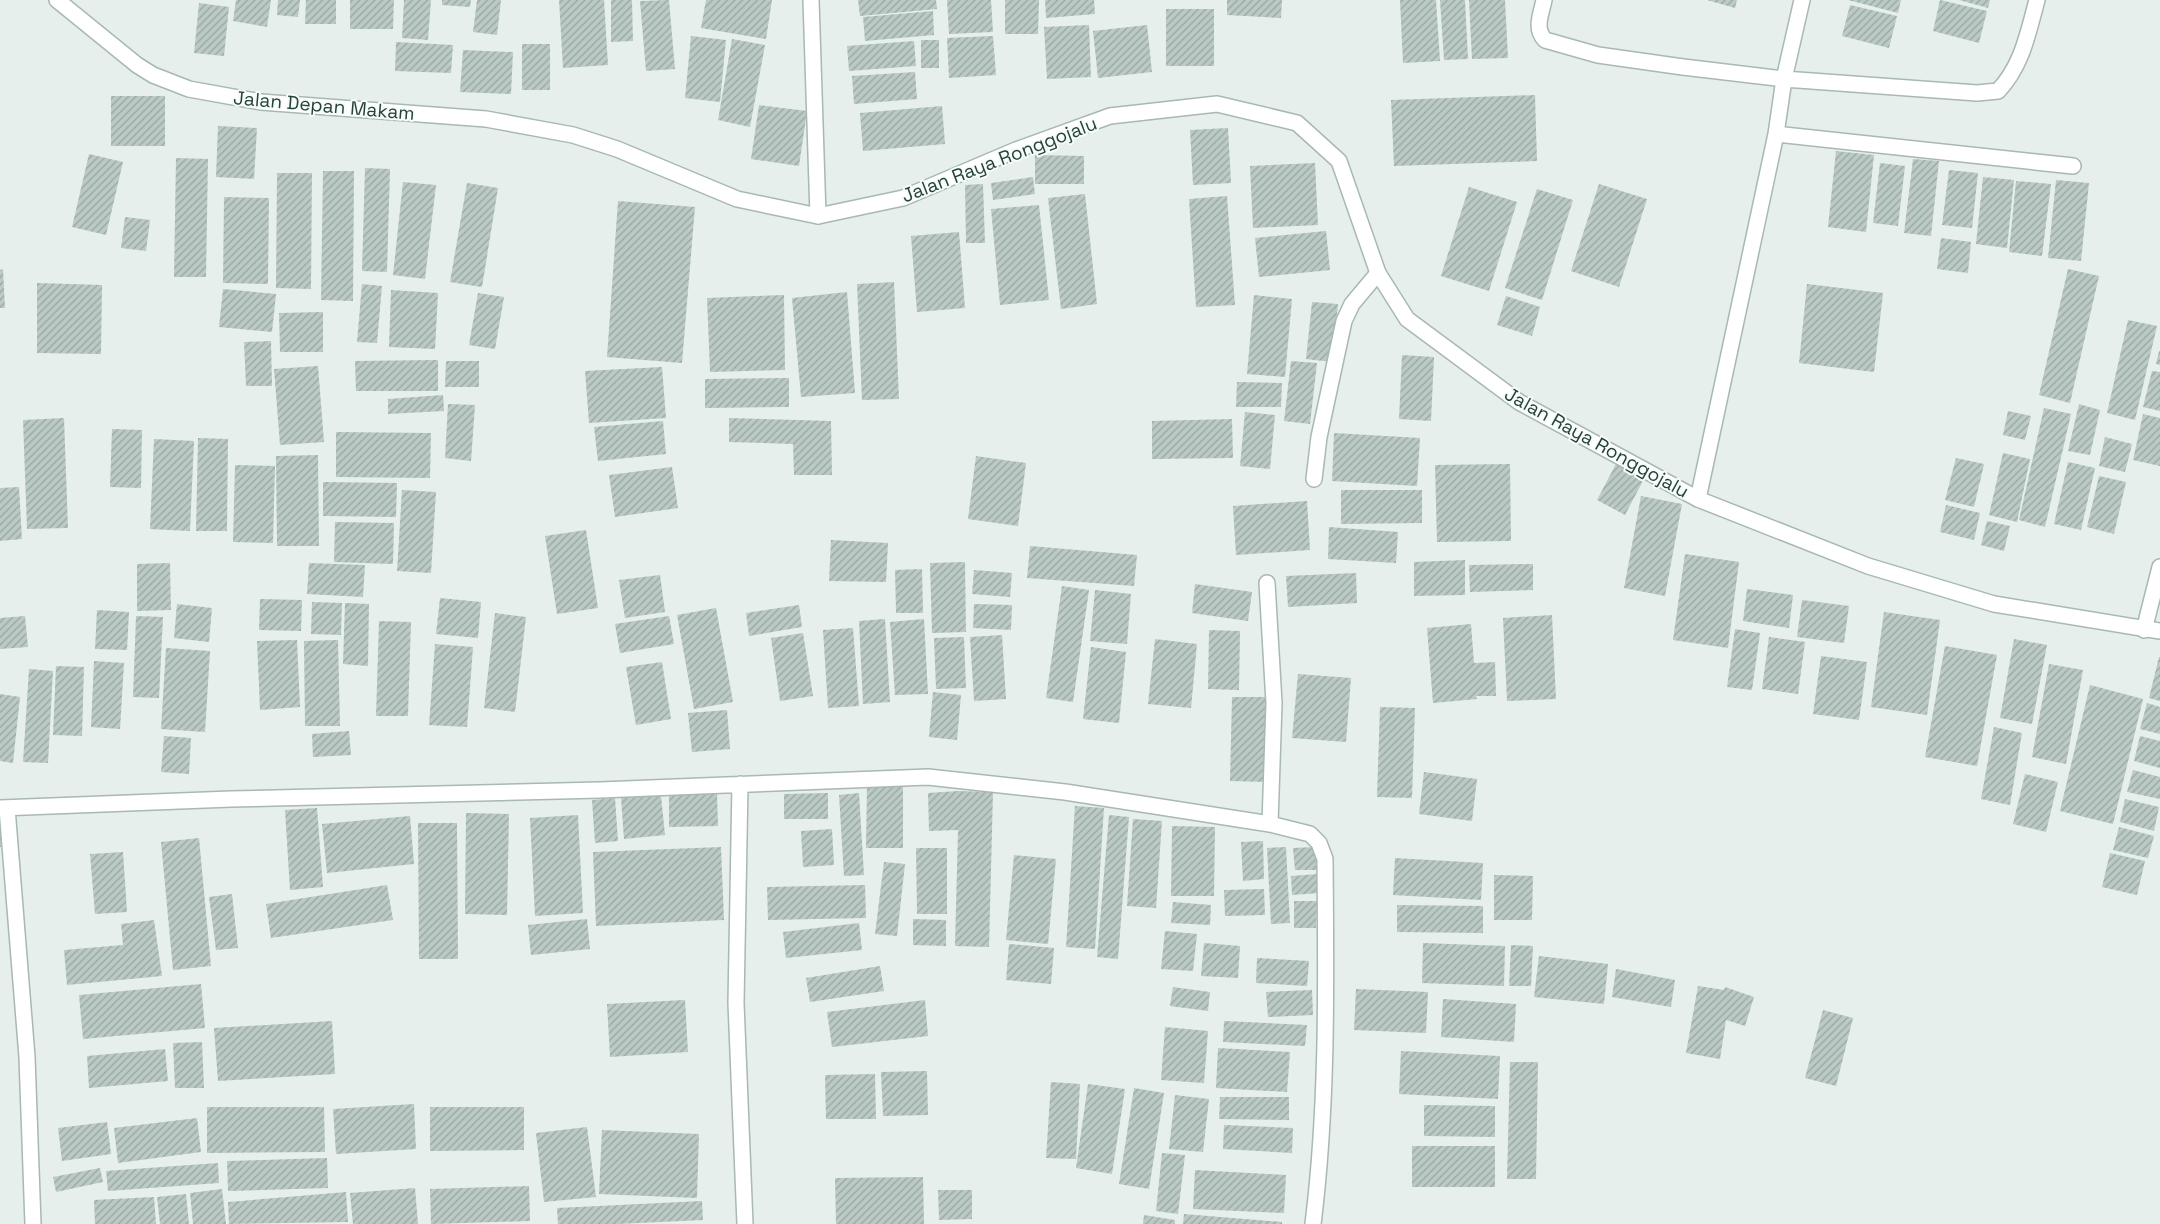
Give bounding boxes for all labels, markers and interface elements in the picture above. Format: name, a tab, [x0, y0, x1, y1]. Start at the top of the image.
street label: Jalan Depan Makam	[232, 85, 416, 126]
street label: Jalan Raya Ronggojalu	[898, 111, 1100, 208]
street label: Jalan Raya Ronggojalu	[1500, 381, 1694, 504]

